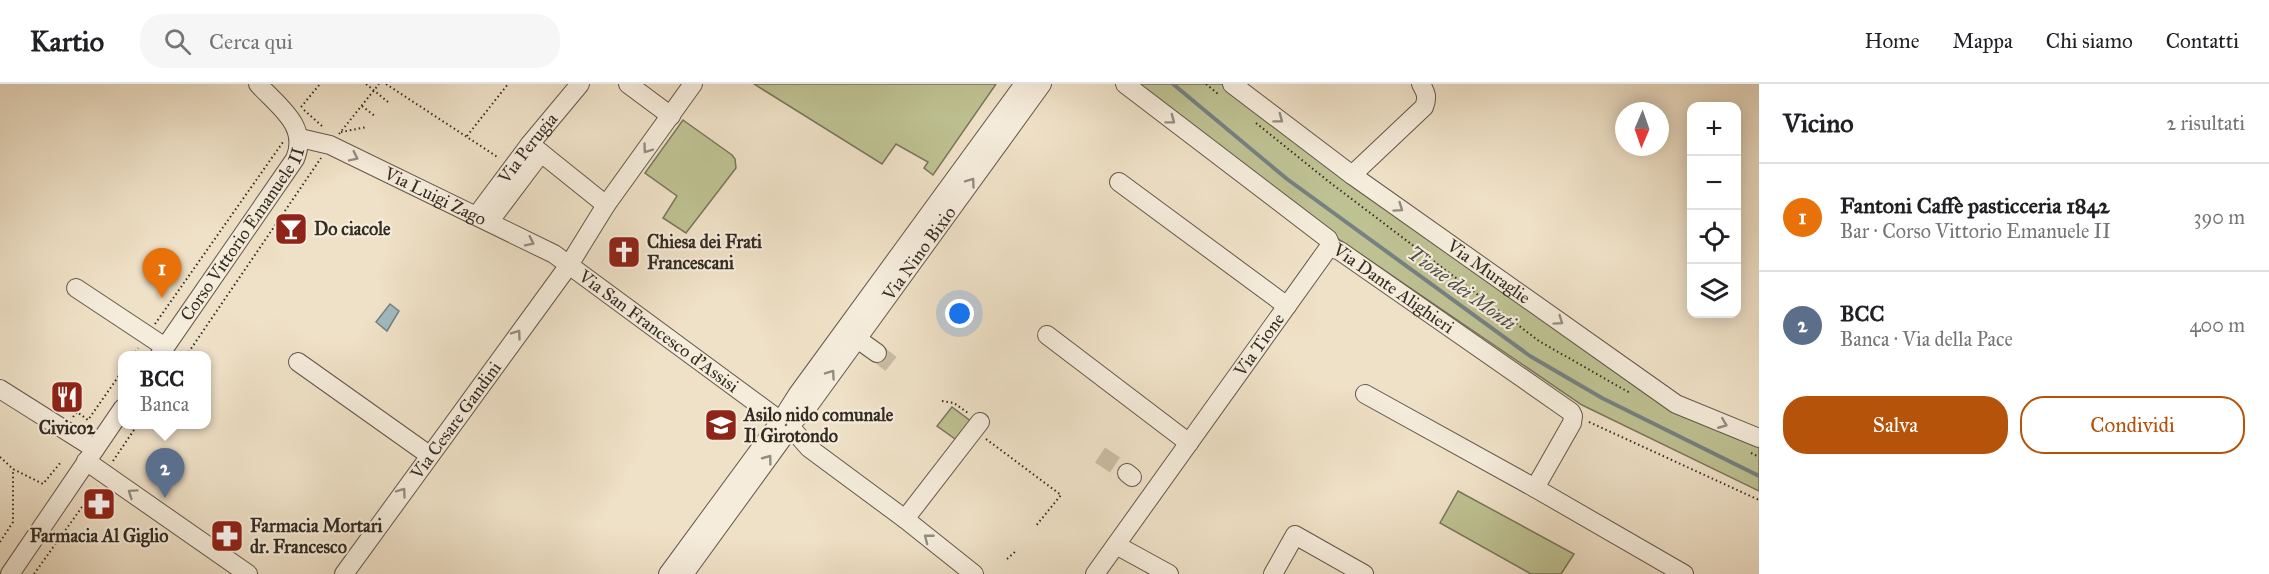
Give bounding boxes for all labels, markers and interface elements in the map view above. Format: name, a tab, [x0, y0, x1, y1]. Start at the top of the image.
search box	[140, 14, 560, 68]
text: Kartio	[30, 24, 104, 59]
icon: search	[161, 25, 194, 58]
text: Cerca qui	[209, 28, 293, 55]
text: Home	[1865, 28, 1919, 54]
text: Mappa	[1952, 28, 2013, 54]
text: Chi siamo	[2046, 28, 2133, 54]
text: Contatti	[2166, 28, 2239, 54]
north arrow	[1615, 102, 1669, 156]
map controls	[1687, 102, 1741, 318]
button: +	[1687, 102, 1741, 156]
text: Vicino	[1783, 107, 1854, 139]
street label: Via Perugia	[493, 108, 563, 189]
text: 2 risultati	[2166, 111, 2245, 135]
one-way arrow	[1165, 112, 1176, 123]
one-way arrow	[1272, 112, 1283, 123]
one-way arrow	[643, 143, 654, 154]
street label: Corso Vittorio Emanuele II	[176, 145, 309, 325]
one-way arrow	[348, 150, 359, 162]
button: −	[1687, 156, 1741, 210]
street label: Via Luigi Zago	[380, 162, 490, 230]
one-way arrow	[964, 178, 975, 189]
text: Fantoni Caffè pasticceria 1842	[1840, 192, 2110, 219]
one-way arrow	[1393, 201, 1404, 212]
street label: Via Nino Bixio	[877, 202, 961, 306]
text: 1	[1799, 205, 1806, 229]
text: 390 m	[2194, 205, 2245, 229]
button: locate	[1687, 210, 1741, 264]
bar icon: Do ciacole	[273, 211, 309, 247]
place label: Do ciacole	[314, 218, 391, 240]
text: Bar · Corso Vittorio Emanuele II	[1840, 219, 2111, 243]
place label: Chiesa dei Frati Francescani	[647, 231, 763, 274]
church icon: Chiesa dei Frati Francescani	[606, 234, 642, 270]
street label: Via Muraglie	[1442, 234, 1535, 309]
one-way arrow	[523, 235, 534, 246]
street label: Via Dante Alighieri	[1328, 238, 1459, 338]
water label: Tione dei Monti	[1403, 241, 1521, 335]
pin: 1	[142, 248, 182, 298]
street label: Via San Francesco d'Assisi	[574, 264, 743, 397]
button: layers	[1687, 264, 1741, 318]
your location	[945, 299, 974, 328]
text: BCC	[1840, 300, 1885, 327]
street label: Via Tione	[1229, 309, 1289, 381]
text: 2	[1798, 313, 1807, 337]
text: 400 m	[2189, 313, 2245, 337]
one-way arrow	[1552, 314, 1563, 325]
text: Banca · Via della Pace	[1840, 327, 2013, 351]
one-way arrow	[510, 330, 521, 341]
popup	[118, 351, 211, 429]
street label: Via Cesare Gandini	[405, 357, 506, 484]
text: BCC	[140, 365, 184, 392]
one-way arrow	[824, 369, 835, 380]
restaurant icon: Civico2	[49, 379, 85, 415]
text: Banca	[140, 392, 189, 416]
button: Salva	[1783, 396, 2008, 454]
button: Condividi	[2020, 396, 2245, 454]
place label: Asilo nido comunale Il Girotondo	[743, 404, 894, 447]
school or university icon: Asilo nido comunale Il Girotondo	[703, 407, 739, 443]
one-way arrow	[1718, 416, 1728, 429]
place label: Civico2	[39, 417, 96, 439]
pin: 2	[146, 448, 184, 498]
one-way arrow	[761, 454, 772, 465]
pharmacy icon: Farmacia Al Giglio	[81, 486, 117, 522]
one-way arrow	[395, 488, 406, 499]
one-way arrow	[127, 489, 138, 500]
place label: Farmacia Mortari dr. Francesco	[250, 515, 383, 558]
pharmacy icon: Farmacia Mortari dr. Francesco	[209, 518, 245, 554]
place label: Farmacia Al Giglio	[30, 525, 168, 548]
one-way arrow	[924, 534, 935, 545]

